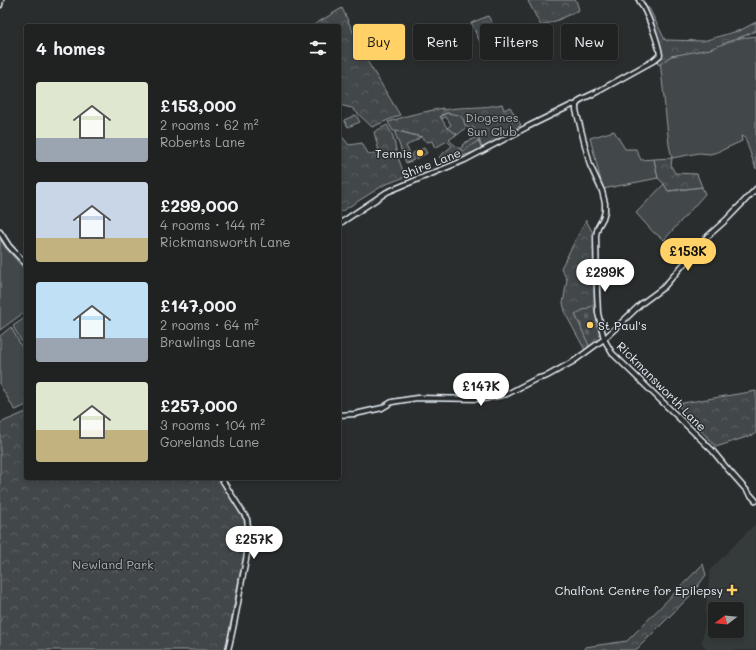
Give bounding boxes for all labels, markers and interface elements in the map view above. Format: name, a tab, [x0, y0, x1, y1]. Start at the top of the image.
chip: Buy	[353, 24, 405, 60]
chip: Rent	[413, 24, 472, 60]
chip: Filters	[480, 24, 553, 60]
chip: New	[561, 24, 618, 60]
text: 4 homes	[36, 37, 105, 59]
icon: filters	[307, 37, 329, 59]
text: £153,000	[160, 94, 236, 116]
icon: home	[68, 98, 116, 146]
park label: Diogenes Sun Club	[465, 109, 519, 139]
text: 2 rooms · 62 m²	[160, 116, 259, 133]
text: Roberts Lane	[160, 133, 245, 150]
street label: Shire Lane	[399, 144, 463, 182]
place label: Tennis	[375, 145, 412, 161]
marker: Tennis	[415, 148, 425, 158]
text: £299,000	[160, 194, 239, 216]
icon: home	[68, 198, 116, 246]
text: 4 rooms · 144 m²	[160, 216, 265, 233]
text: Rickmansworth Lane	[160, 233, 291, 250]
pin: £153K	[660, 238, 716, 272]
text: £153K	[669, 242, 707, 259]
pin: £299K	[577, 259, 633, 293]
text: £299K	[585, 263, 625, 280]
text: £147,000	[160, 294, 236, 316]
icon: home	[68, 298, 116, 346]
text: 2 rooms · 64 m²	[160, 316, 259, 333]
place label: St Paul's	[598, 317, 647, 333]
marker: St Paul's	[585, 320, 595, 330]
text: Brawlings Lane	[160, 333, 255, 350]
street label: Rickmansworth Lane	[614, 338, 710, 434]
pin: £147K	[453, 373, 509, 407]
text: £147K	[462, 377, 500, 394]
text: £257,000	[160, 394, 238, 416]
icon: home	[68, 398, 116, 446]
text: 3 rooms · 104 m²	[160, 416, 265, 433]
text: Gorelands Lane	[160, 433, 259, 450]
pin: £257K	[226, 526, 282, 560]
text: £257K	[235, 530, 273, 547]
park label: Newland Park	[72, 556, 154, 572]
place label: Chalfont Centre for Epilepsy	[555, 582, 723, 598]
marker: Chalfont Centre for Epilepsy	[726, 584, 738, 596]
north arrow	[708, 602, 744, 638]
map controls	[708, 602, 744, 638]

